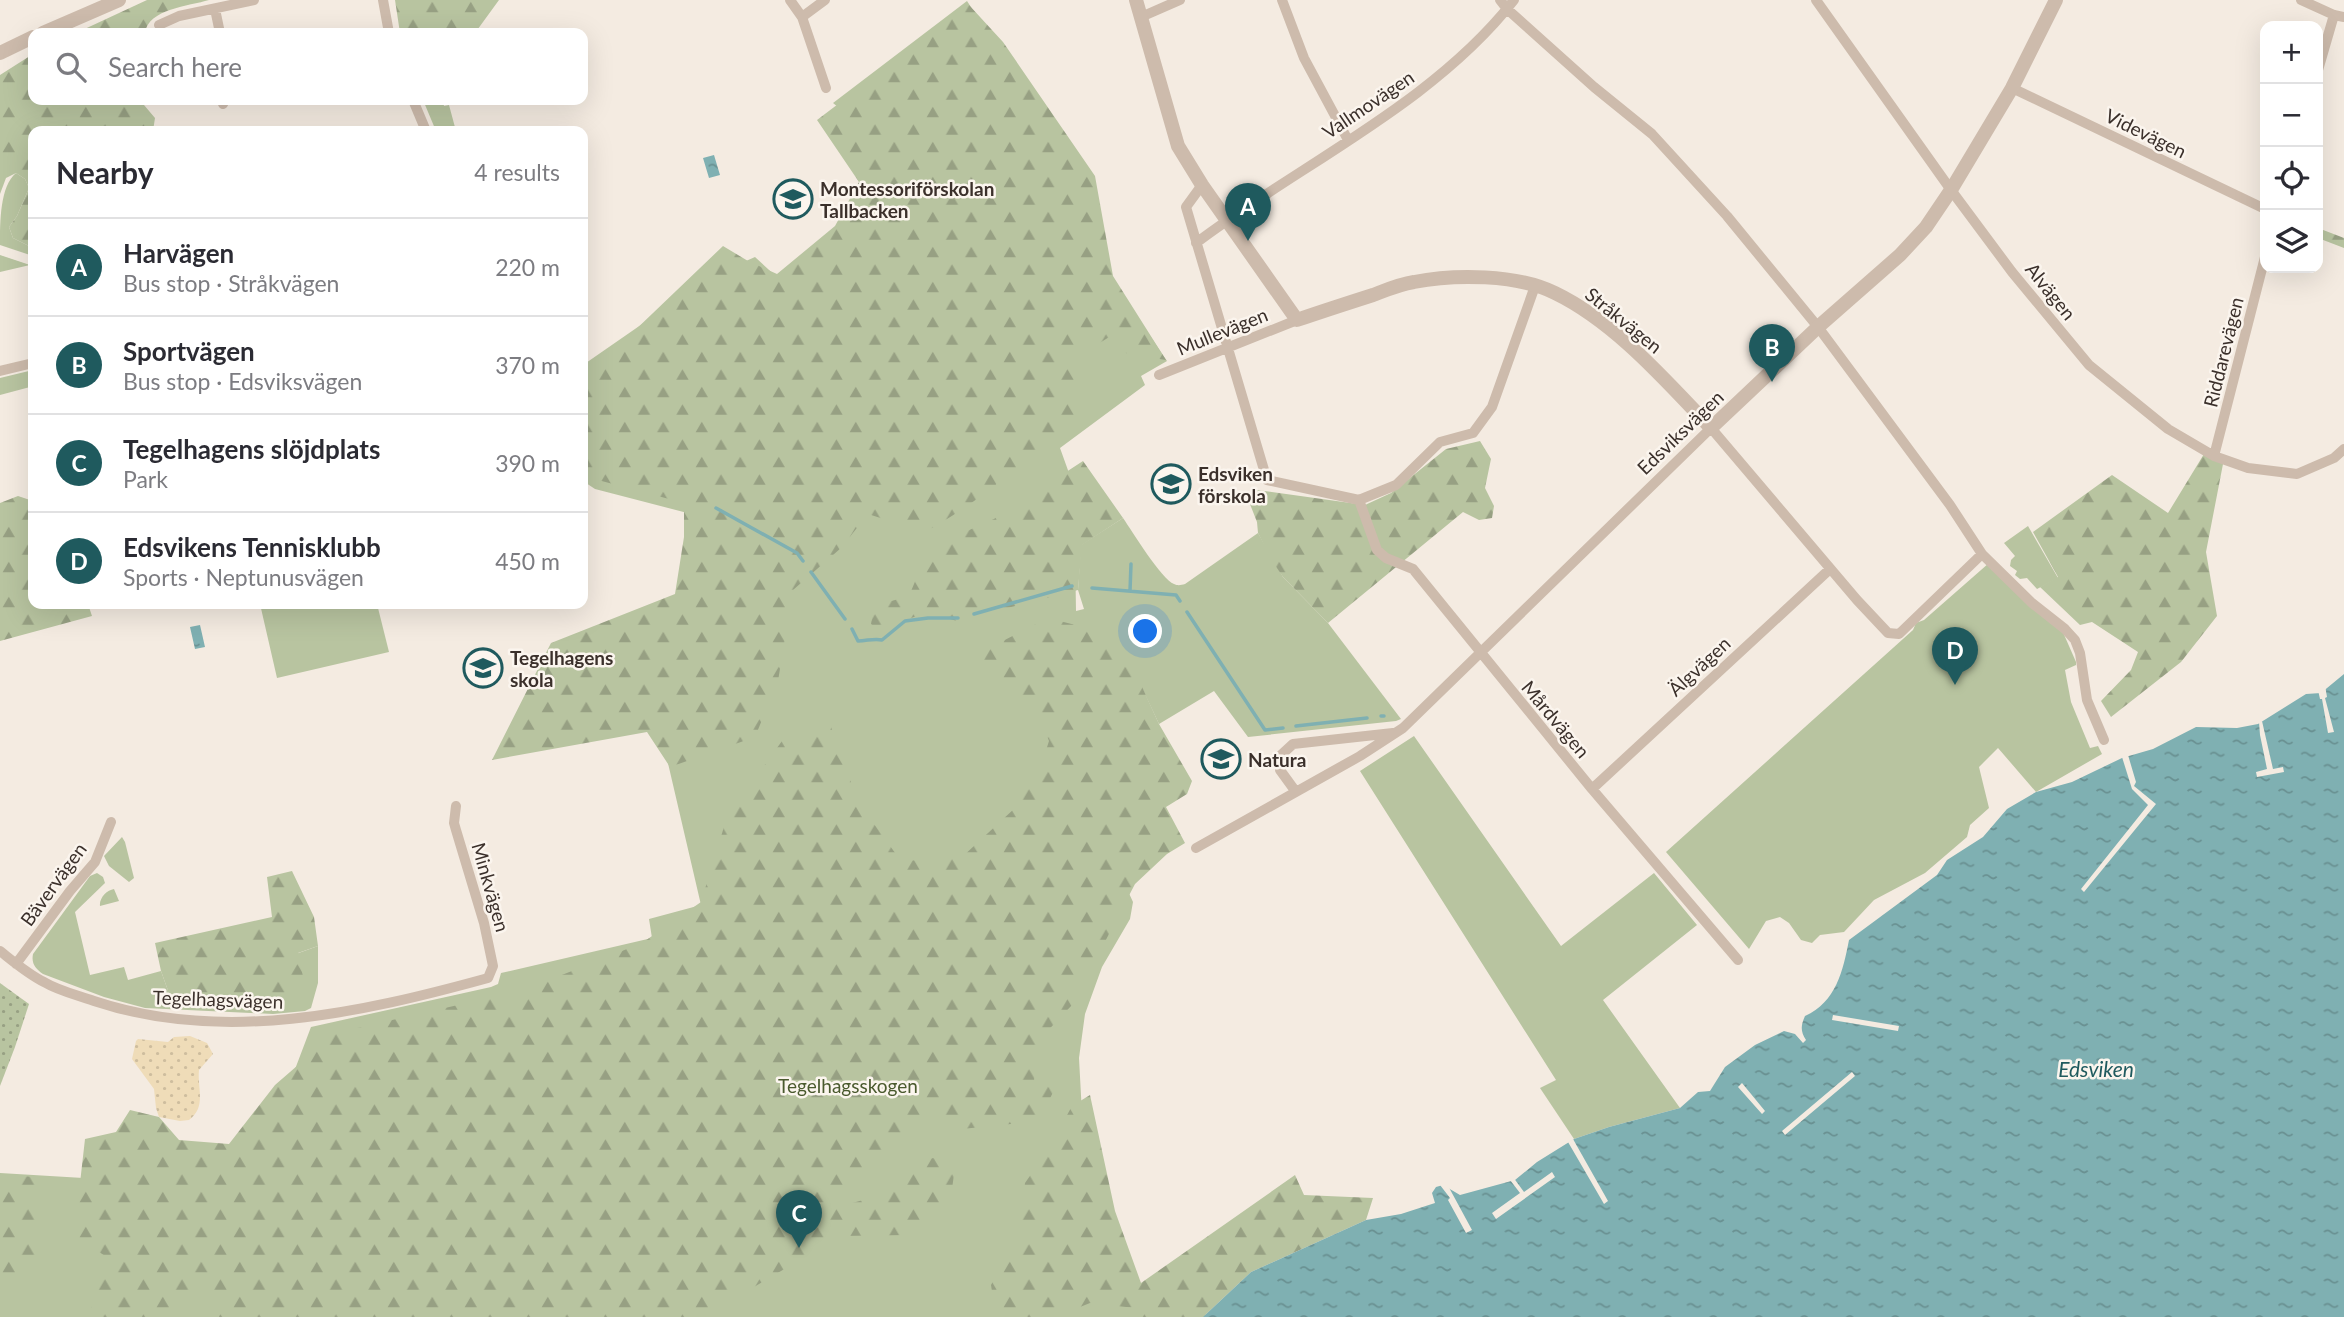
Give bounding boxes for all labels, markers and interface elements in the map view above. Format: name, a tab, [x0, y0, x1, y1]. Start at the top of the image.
map controls	[2260, 21, 2323, 273]
button: +	[2260, 21, 2323, 84]
search box	[28, 28, 588, 105]
icon: search	[52, 48, 90, 86]
text: Search here	[108, 51, 242, 83]
street label: Vallmovägen	[1318, 65, 1418, 143]
button: −	[2260, 84, 2323, 147]
street label: Videvägen	[2102, 104, 2190, 162]
button: locate	[2260, 147, 2323, 210]
text: Nearby	[56, 154, 154, 190]
text: 4 results	[474, 158, 560, 186]
place label: Montessoriförskolan Tallbacken	[820, 177, 994, 222]
school or university icon: Montessoriförskolan Tallbacken	[772, 178, 814, 220]
pin: A	[1225, 183, 1271, 241]
button: layers	[2260, 210, 2323, 273]
text: Harvägen	[123, 237, 234, 269]
text: A	[71, 253, 87, 281]
text: 220 m	[495, 253, 560, 281]
street label: Alvägen	[2021, 258, 2081, 324]
text: Bus stop · Stråkvägen	[123, 269, 339, 297]
street label: Stråkvägen	[1581, 282, 1667, 358]
street label: Riddarevägen	[2198, 294, 2248, 410]
street label: Mullevägen	[1173, 302, 1271, 360]
pin: B	[1749, 324, 1795, 382]
text: Sportvägen	[123, 335, 255, 367]
text: B	[71, 351, 87, 379]
text: 370 m	[495, 351, 560, 379]
text: Bus stop · Edsviksvägen	[123, 367, 362, 395]
street label: Edsviksvägen	[1632, 385, 1728, 479]
text: Tegelhagens slöjdplats	[123, 433, 380, 465]
text: C	[71, 449, 87, 477]
text: 390 m	[495, 449, 560, 477]
place label: Edsviken förskola	[1198, 462, 1273, 507]
school or university icon: Edsviken förskola	[1150, 463, 1192, 505]
text: Park	[123, 465, 168, 493]
text: Edsvikens Tennisklubb	[123, 531, 381, 563]
text: D	[70, 547, 88, 575]
text: 450 m	[495, 547, 560, 575]
text: Sports · Neptunusvägen	[123, 563, 364, 591]
your location	[1128, 614, 1162, 648]
pin: D	[1932, 627, 1978, 685]
street label: Älgvägen	[1663, 631, 1735, 701]
place label: Tegelhagens skola	[510, 646, 613, 691]
school or university icon: Tegelhagens skola	[462, 647, 504, 689]
street label: Mårdvägen	[1517, 676, 1595, 762]
school or university icon: Natura	[1200, 738, 1242, 780]
place label: Natura	[1248, 748, 1306, 771]
street label: Bävervägen	[15, 838, 91, 930]
street label: Minkvägen	[467, 840, 515, 934]
street label: Tegelhagsvägen	[152, 985, 284, 1013]
water label: Edsviken	[2058, 1056, 2134, 1081]
park label: Tegelhagsskogen	[778, 1074, 918, 1097]
pin: C	[776, 1190, 822, 1248]

